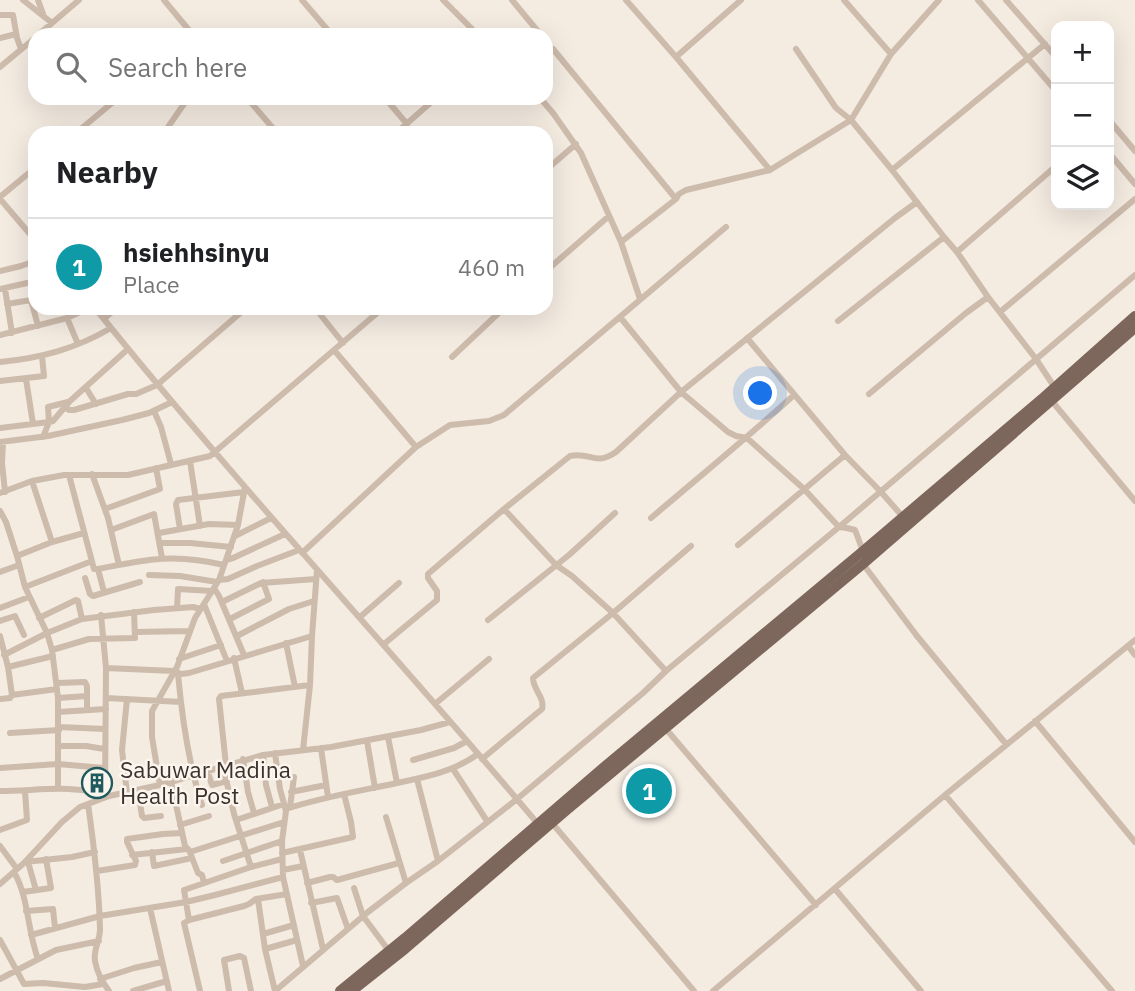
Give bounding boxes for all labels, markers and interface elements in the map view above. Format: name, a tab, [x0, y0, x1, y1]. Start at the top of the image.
map controls	[1051, 21, 1114, 210]
button: +	[1051, 21, 1114, 84]
search box	[28, 28, 553, 105]
icon: search	[52, 48, 90, 86]
text: Search here	[108, 50, 247, 84]
button: −	[1051, 84, 1114, 147]
button: layers	[1051, 147, 1114, 210]
text: Nearby	[56, 152, 158, 191]
text: hsiehhsinyu	[123, 235, 270, 269]
text: 1	[72, 252, 86, 282]
text: 460 m	[458, 252, 525, 282]
text: Place	[123, 269, 180, 299]
your location	[743, 376, 777, 410]
place label: Sabuwar Madina Health Post	[120, 754, 291, 810]
pin: 1	[626, 765, 672, 817]
building icon: Sabuwar Madina Health Post	[80, 766, 114, 800]

